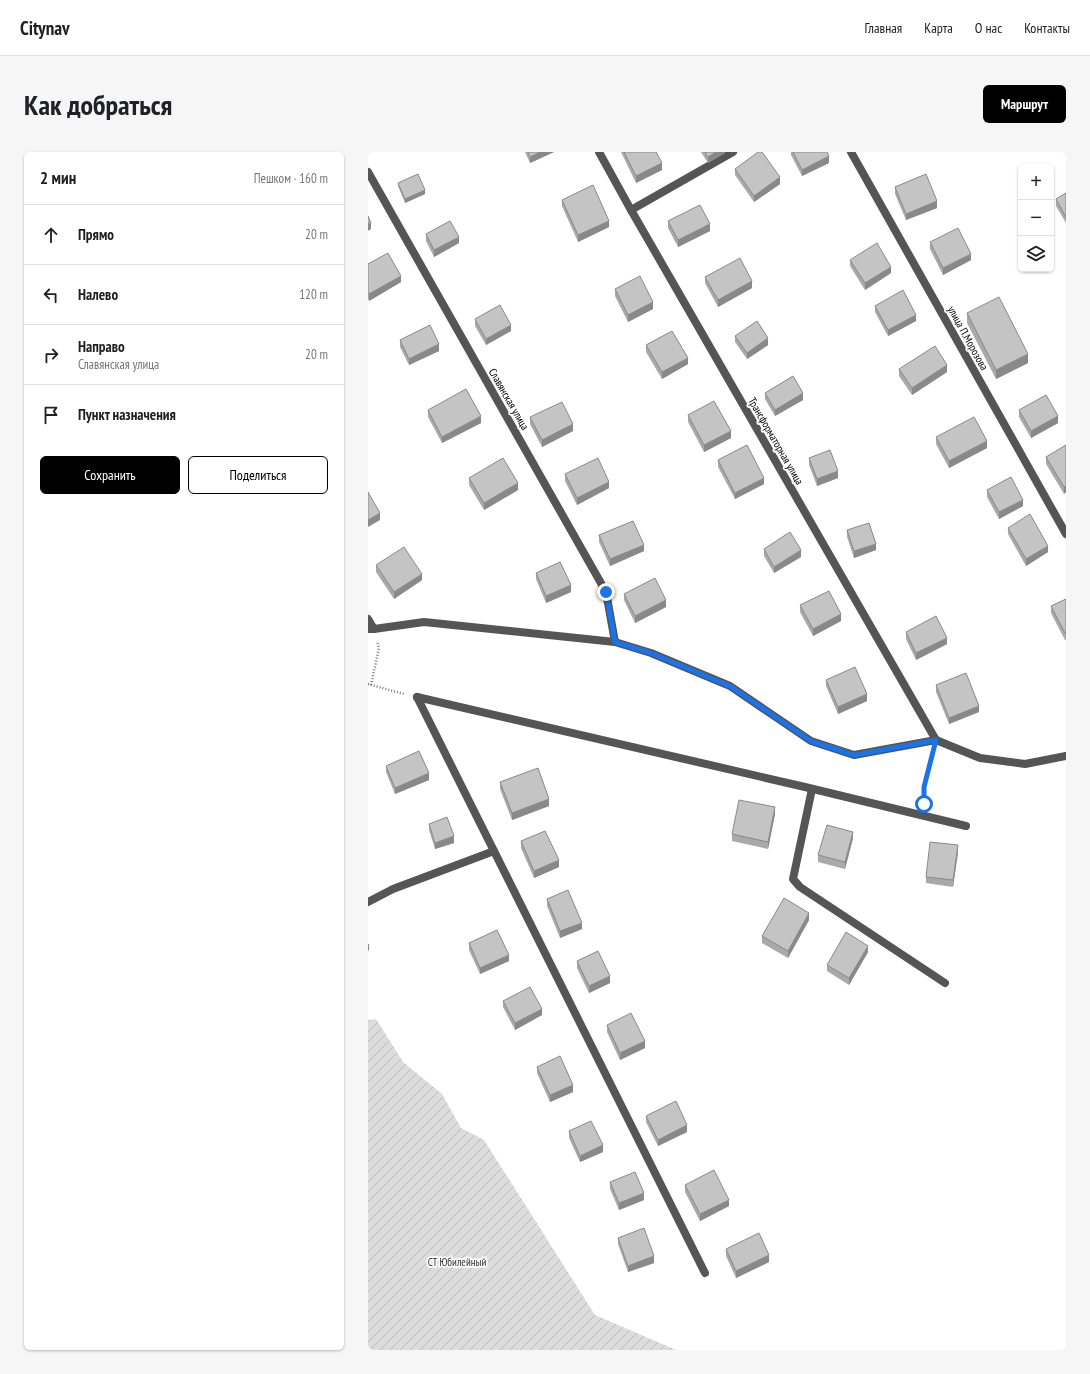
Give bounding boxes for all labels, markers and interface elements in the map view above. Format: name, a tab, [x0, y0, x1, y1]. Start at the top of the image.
text: Citynav	[20, 16, 70, 40]
text: Главная	[864, 19, 902, 37]
text: Карта	[924, 19, 953, 37]
text: О нас	[975, 19, 1002, 37]
text: Контакты	[1024, 19, 1070, 37]
button: Маршрут	[983, 85, 1066, 123]
text: Как добраться	[24, 86, 172, 123]
map controls	[1018, 164, 1054, 272]
button: +	[1018, 164, 1054, 200]
text: 2 мин	[40, 167, 76, 189]
text: Пешком · 160 m	[254, 170, 328, 187]
button: −	[1018, 200, 1054, 236]
icon: ahead	[40, 224, 62, 246]
text: Прямо	[78, 225, 114, 244]
text: 20 m	[305, 226, 328, 243]
button: layers	[1018, 236, 1054, 272]
icon: left	[40, 284, 62, 306]
text: Налево	[78, 285, 118, 304]
text: 120 m	[299, 286, 328, 303]
street label: улица П.Морозова	[945, 303, 991, 373]
text: Направо	[78, 337, 125, 356]
icon: right	[40, 344, 62, 366]
text: 20 m	[305, 346, 328, 363]
text: Славянская улица	[78, 356, 159, 373]
street label: Славянская улица	[486, 366, 532, 432]
street label: Трансформаторная улица	[745, 395, 807, 487]
icon: arrive	[40, 404, 62, 426]
text: Пункт назначения	[78, 405, 176, 424]
button: Сохранить	[40, 456, 180, 494]
button: Поделиться	[188, 456, 328, 494]
route end	[597, 583, 615, 601]
route start	[915, 795, 933, 813]
park label: СТ Юбилейный	[428, 1255, 486, 1269]

